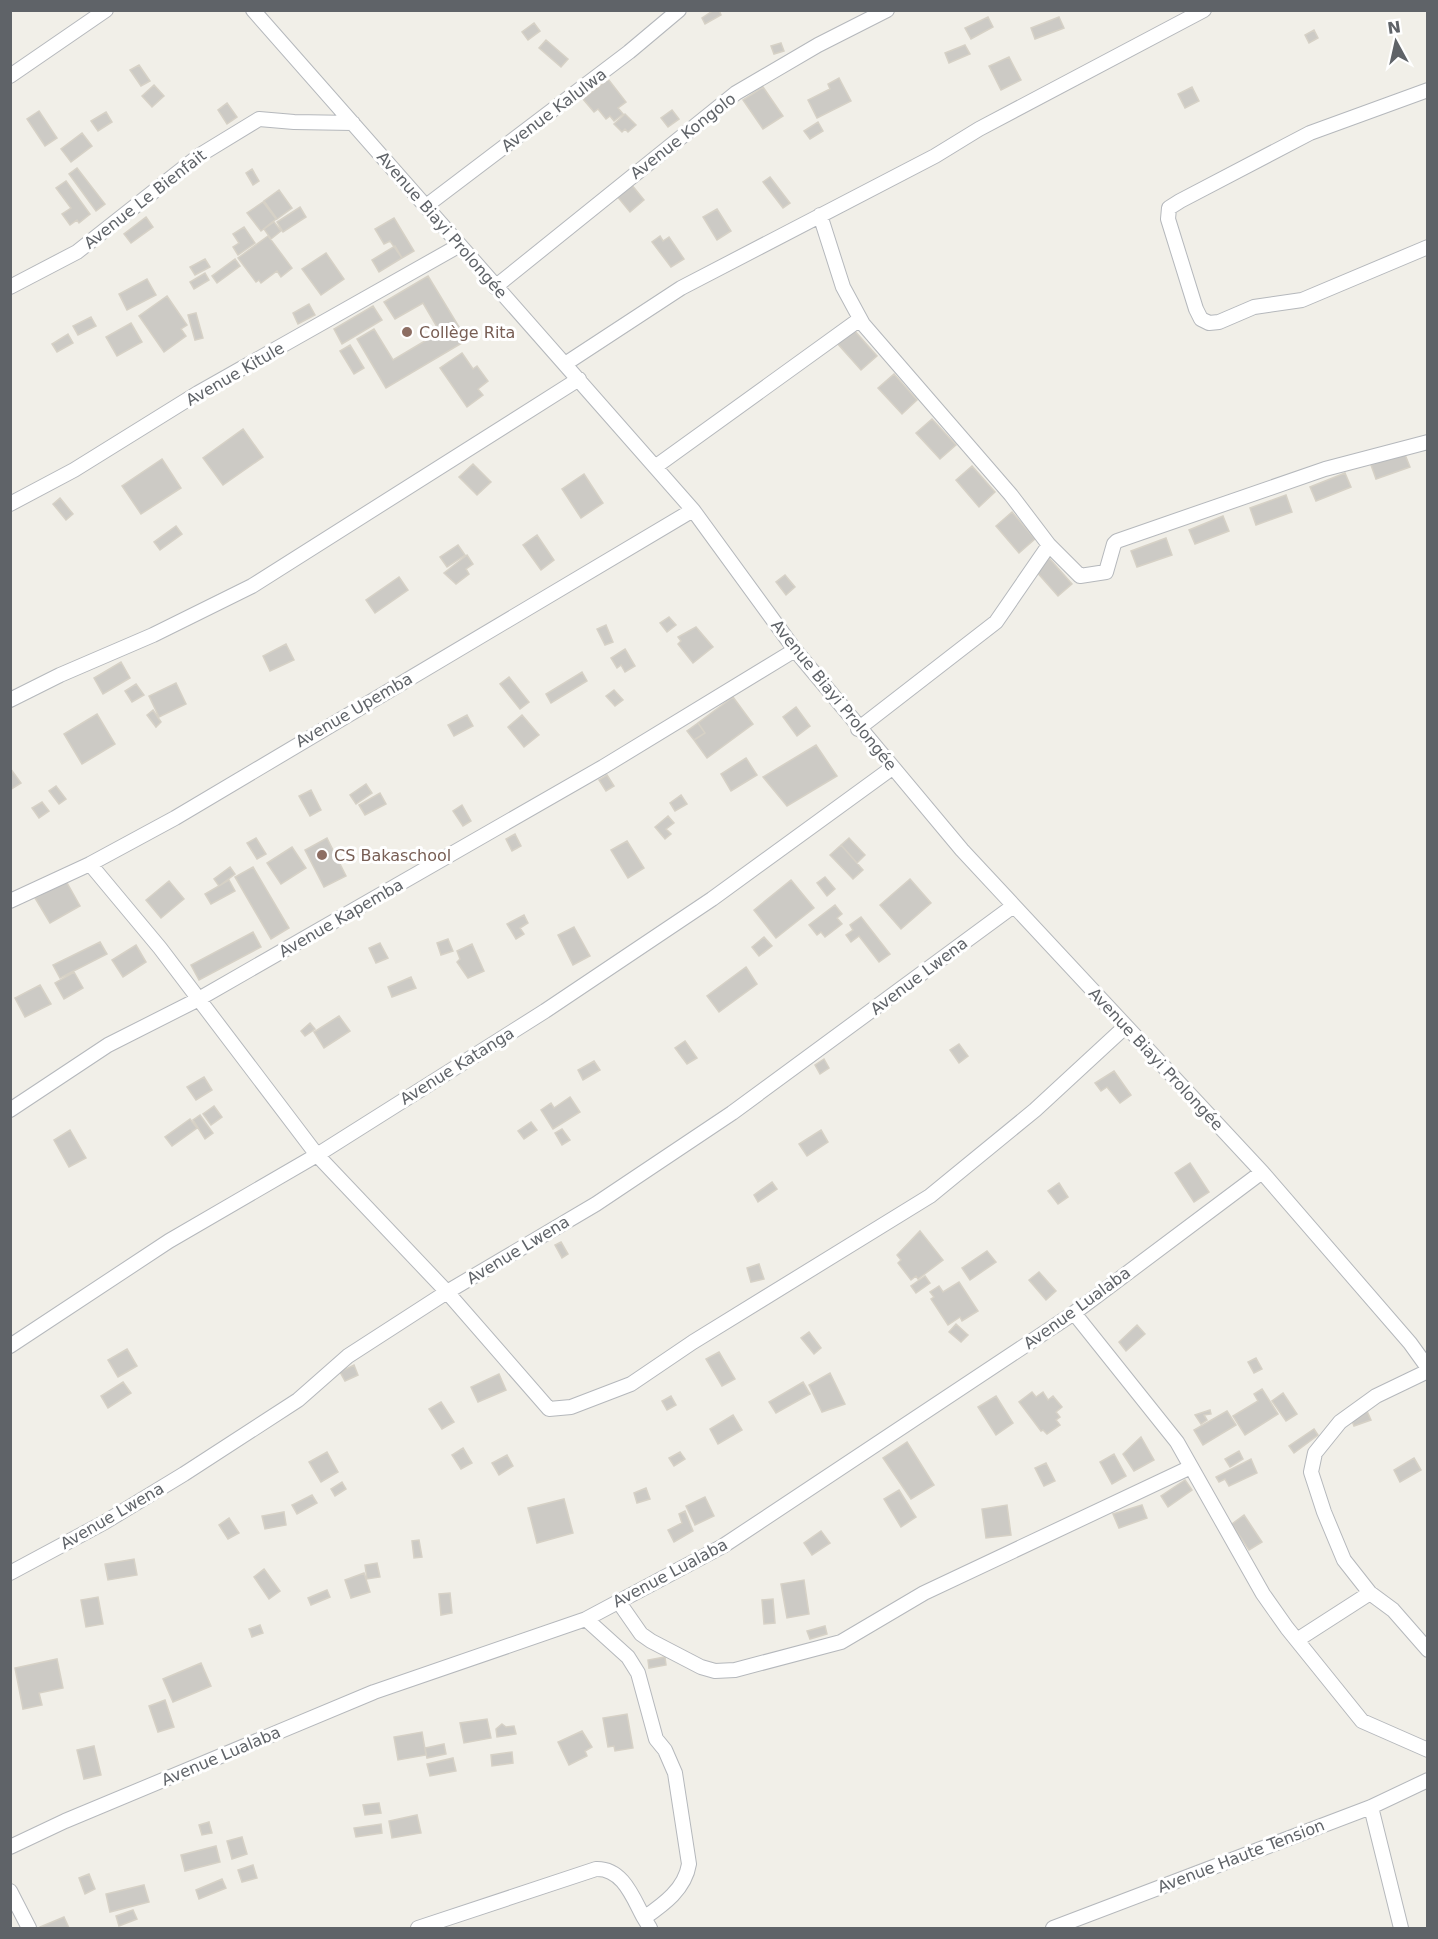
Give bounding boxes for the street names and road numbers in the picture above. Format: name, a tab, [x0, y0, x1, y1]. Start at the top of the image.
street label: Avenue Kalulwa	[498, 64, 610, 156]
street label: Avenue Kongolo	[627, 89, 739, 183]
street label: Avenue Le Bienfait	[80, 145, 210, 253]
street label: Avenue Biayi Prolongée	[373, 148, 511, 302]
street label: Avenue Kitule	[183, 338, 287, 410]
street label: Avenue Biayi Prolongée	[767, 616, 901, 774]
street label: Avenue Upemba	[292, 669, 416, 751]
street label: Avenue Kapemba	[276, 875, 406, 961]
street label: Avenue Lwena	[867, 933, 971, 1019]
street label: Avenue Biayi Prolongée	[1085, 984, 1227, 1134]
street label: Avenue Katanga	[397, 1023, 517, 1109]
street label: Avenue Lwena	[463, 1212, 573, 1288]
street label: Avenue Lualaba	[1020, 1263, 1134, 1353]
street label: Avenue Lwena	[57, 1479, 167, 1553]
street label: Avenue Lualaba	[609, 1535, 731, 1611]
street label: Avenue Lualaba	[159, 1722, 283, 1790]
street label: Avenue Haute Tension	[1155, 1815, 1327, 1897]

